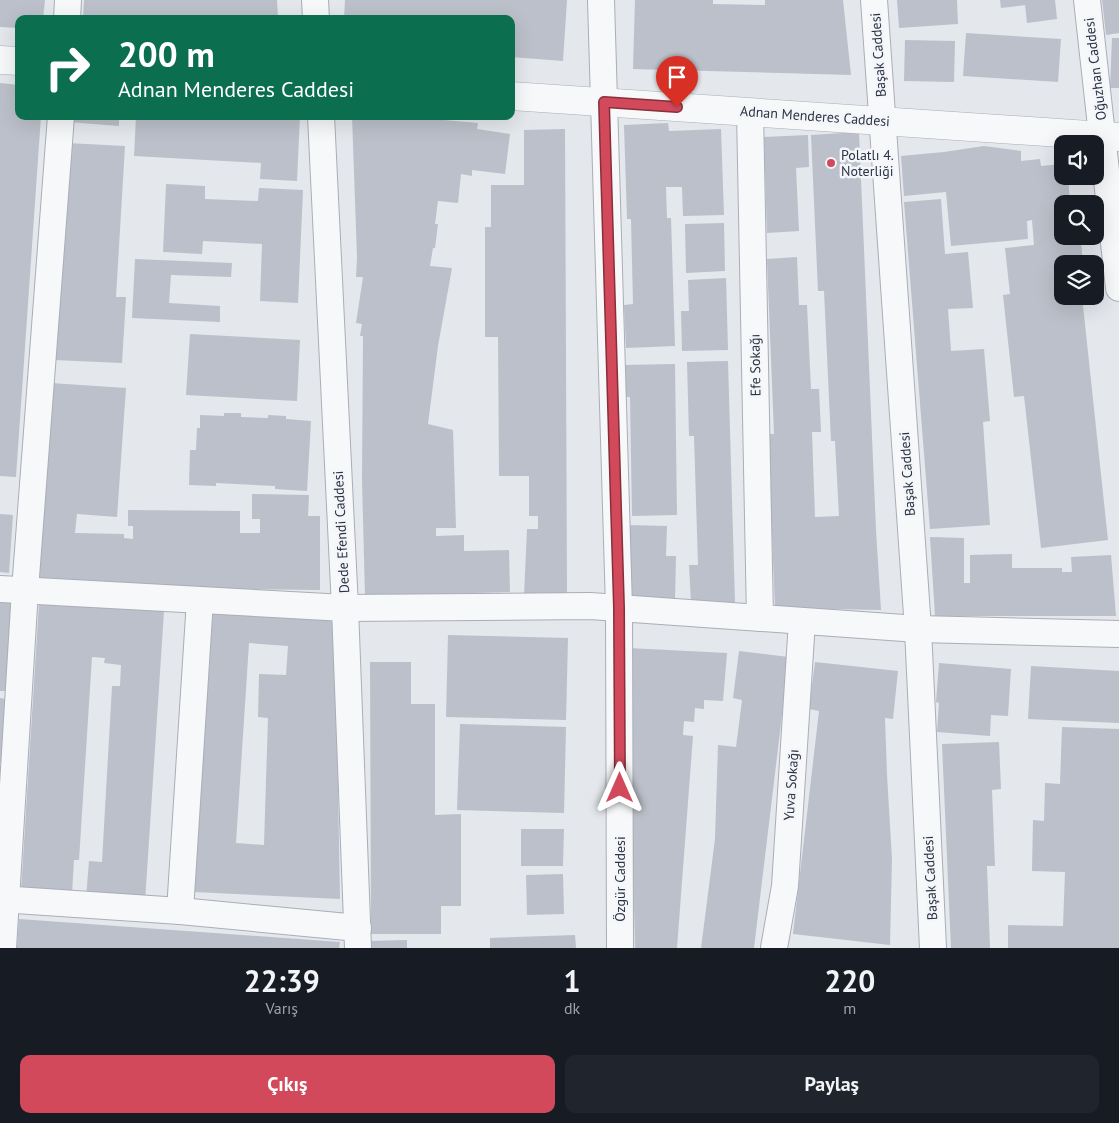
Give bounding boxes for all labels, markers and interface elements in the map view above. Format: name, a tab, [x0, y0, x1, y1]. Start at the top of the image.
street label: Başak Caddesi	[866, 12, 890, 98]
street label: Oğuzhan Caddesi	[1080, 17, 1110, 121]
text: 200 m	[118, 31, 215, 77]
icon: right	[35, 35, 100, 100]
pin	[656, 56, 698, 107]
icon: arrive	[663, 63, 691, 91]
text: Adnan Menderes Caddesi	[118, 75, 354, 103]
street label: Adnan Menderes Caddesi	[739, 102, 891, 130]
map controls	[1054, 135, 1104, 305]
button: sound	[1054, 135, 1104, 185]
place label: Polatlı 4. Noterliği	[841, 146, 894, 180]
marker: Polatlı 4. Noterliği	[825, 157, 837, 169]
button: search	[1054, 195, 1104, 245]
button: layers	[1054, 255, 1104, 305]
street label: Efe Sokağı	[745, 334, 765, 396]
street label: Başak Caddesi	[895, 431, 919, 517]
street label: Dede Efendi Caddesi	[329, 470, 353, 594]
street label: Yuva Sokağı	[780, 749, 802, 821]
position arrow	[593, 761, 645, 813]
street label: Başak Caddesi	[919, 835, 941, 921]
street label: Özgür Caddesi	[611, 836, 629, 922]
text: 22:39	[244, 961, 320, 1000]
text: 1	[564, 961, 581, 1000]
text: 220	[824, 961, 875, 1000]
text: Varış	[265, 998, 298, 1018]
text: dk	[564, 998, 580, 1018]
text: m	[843, 998, 856, 1018]
button: Çıkış	[20, 1055, 555, 1113]
button: Paylaş	[565, 1055, 1099, 1113]

